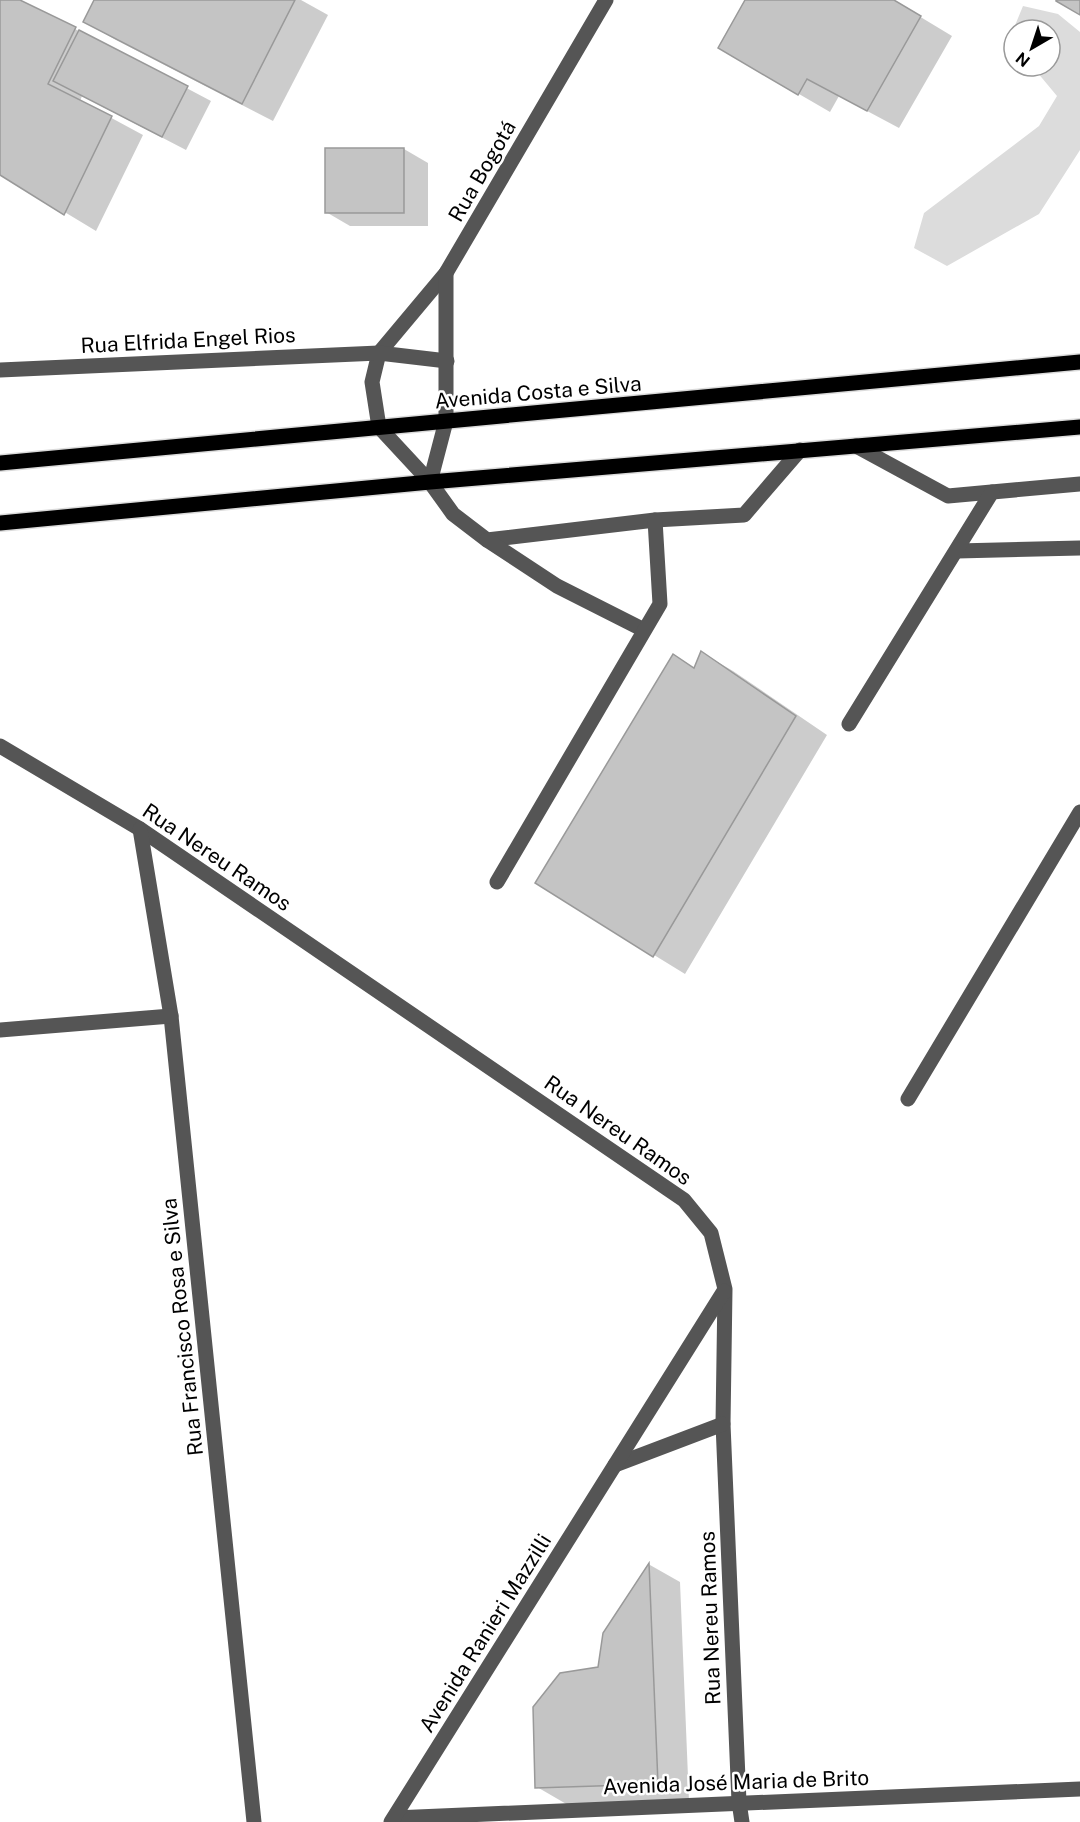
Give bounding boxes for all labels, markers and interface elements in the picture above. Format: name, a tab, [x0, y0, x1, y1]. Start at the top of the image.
north arrow	[1002, 18, 1062, 78]
text: N	[1012, 48, 1034, 71]
street label: Rua Bogotá	[443, 116, 521, 226]
street label: Rua Elfrida Engel Rios	[80, 322, 296, 358]
street label: Avenida Costa e Silva	[433, 370, 643, 414]
street label: Rua Nereu Ramos	[138, 798, 296, 916]
street label: Rua Nereu Ramos	[540, 1070, 696, 1190]
street label: Rua Francisco Rosa e Silva	[156, 1197, 208, 1457]
street label: Avenida Ranieri Mazzilli	[414, 1529, 556, 1737]
street label: Rua Nereu Ramos	[694, 1531, 726, 1705]
street label: Avenida José Maria de Brito	[602, 1765, 870, 1799]

